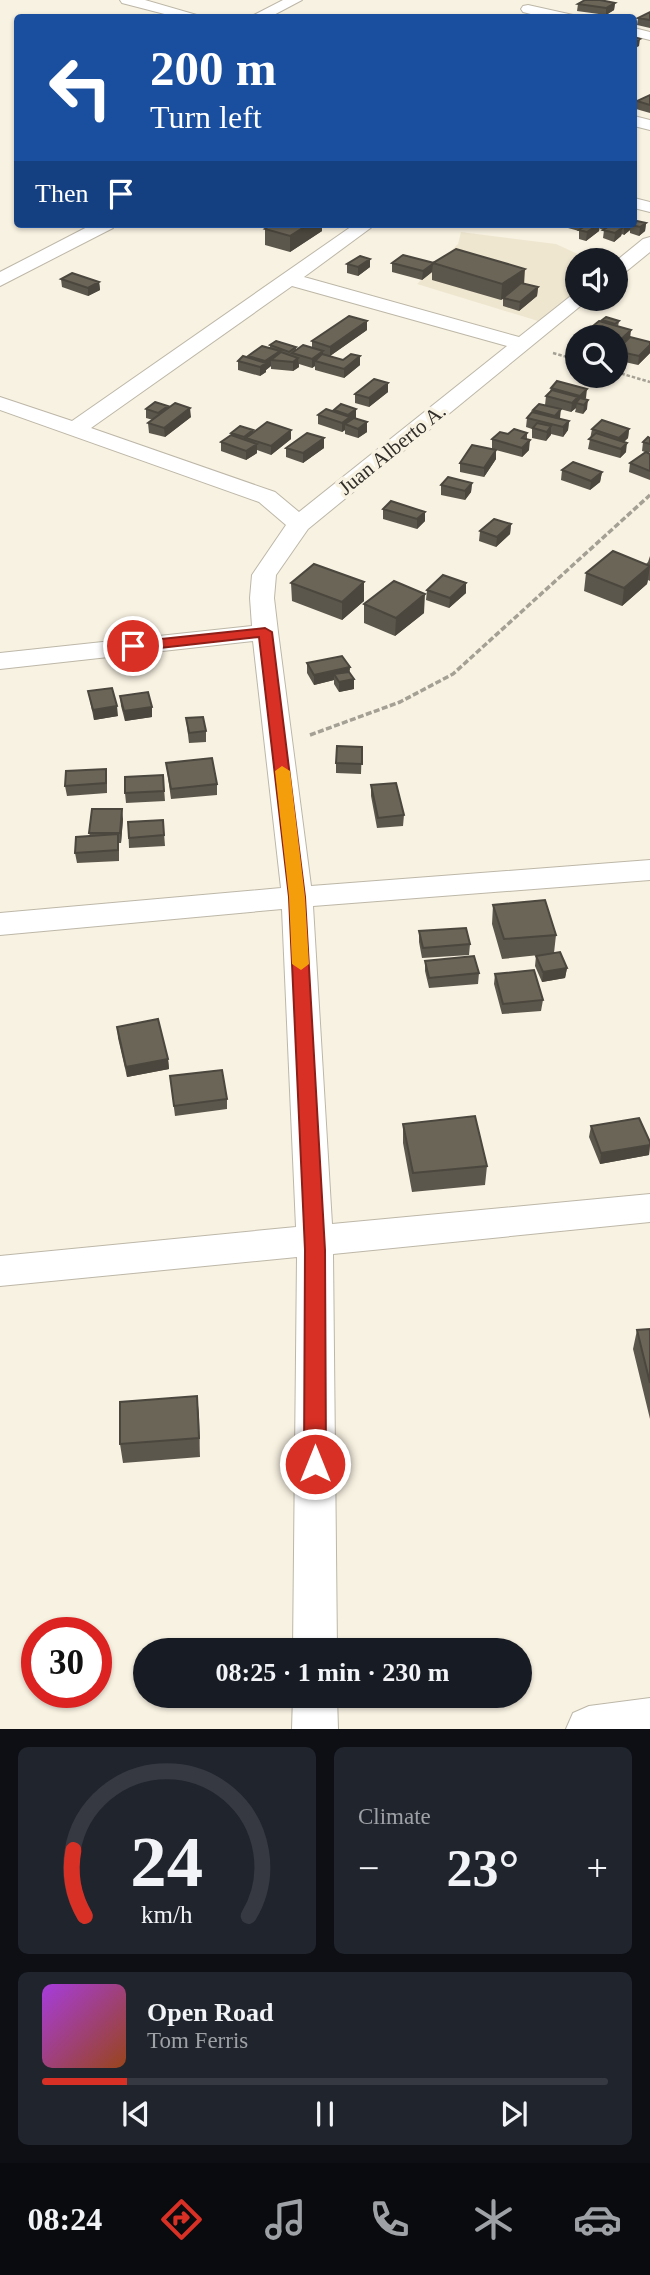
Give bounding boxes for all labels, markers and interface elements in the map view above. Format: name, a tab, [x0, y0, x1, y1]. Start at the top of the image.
text: 200 m	[150, 41, 277, 96]
icon: left	[35, 42, 126, 133]
text: Turn left	[150, 99, 262, 135]
icon: arrive	[102, 175, 140, 213]
text: Then	[35, 179, 88, 208]
map controls	[565, 248, 628, 388]
button: sound	[565, 248, 628, 311]
button: search	[565, 325, 628, 388]
street label: Juan Alberto A.	[333, 398, 451, 500]
pin	[103, 616, 163, 676]
icon: arrive	[114, 627, 152, 665]
position arrow	[278, 1427, 352, 1501]
speed limit sign: 30	[21, 1617, 112, 1708]
text: 08:25 · 1 min · 230 m	[216, 1658, 450, 1687]
text: Climate	[358, 1804, 431, 1829]
text: 24	[131, 1822, 203, 1903]
text: 23°	[447, 1840, 519, 1897]
text: −	[358, 1847, 379, 1889]
text: +	[587, 1847, 608, 1889]
text: km/h	[141, 1901, 193, 1928]
text: Open Road	[147, 1998, 273, 2027]
text: Tom Ferris	[147, 2028, 248, 2053]
icon: previous	[117, 2095, 155, 2133]
icon: pause	[306, 2095, 344, 2133]
icon: next	[495, 2095, 533, 2133]
icon: directions	[157, 2195, 206, 2244]
icon: music	[261, 2195, 310, 2244]
icon: phone	[365, 2195, 414, 2244]
icon: climate	[469, 2195, 518, 2244]
icon: car	[573, 2195, 622, 2244]
text: 08:24	[28, 2201, 102, 2237]

